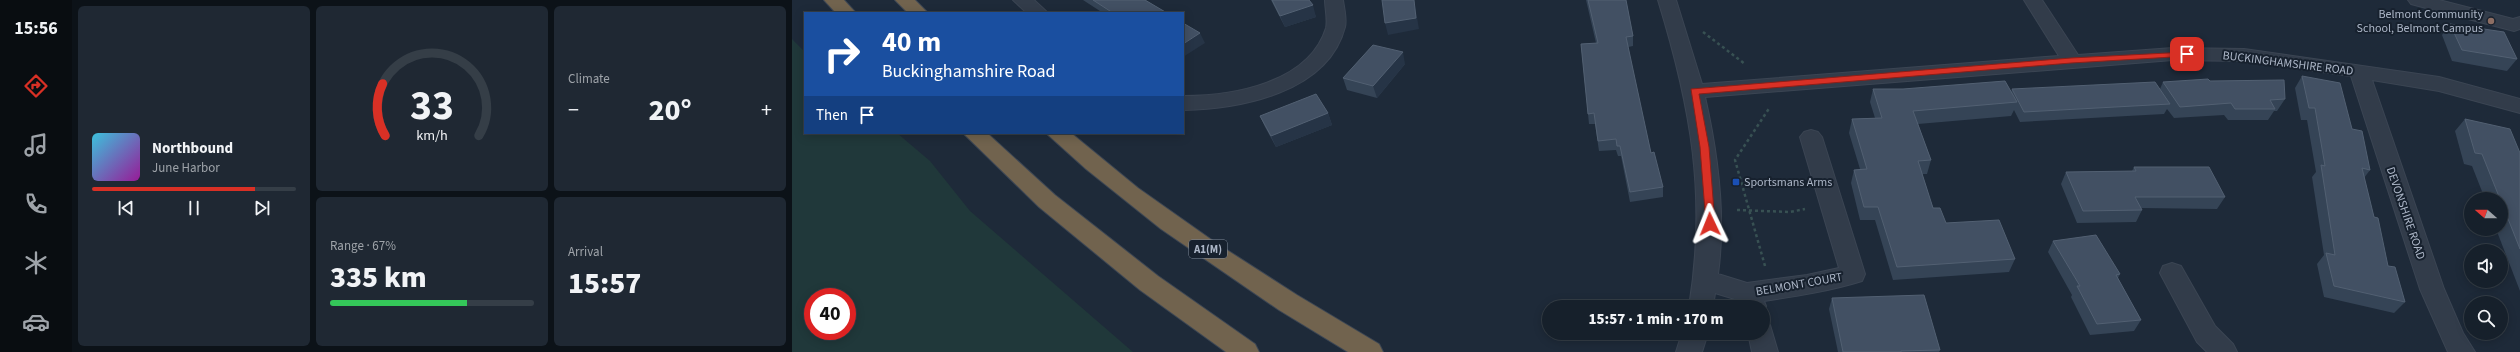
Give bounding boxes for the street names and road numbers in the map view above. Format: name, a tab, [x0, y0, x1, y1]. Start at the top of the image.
street label: BUCKINGHAMSHIRE ROAD	[2222, 47, 2354, 80]
street label: DEVONSHIRE ROAD	[2382, 165, 2429, 262]
road number: A1(M)	[1189, 240, 1227, 258]
street label: BELMONT COURT	[1754, 268, 1844, 300]

